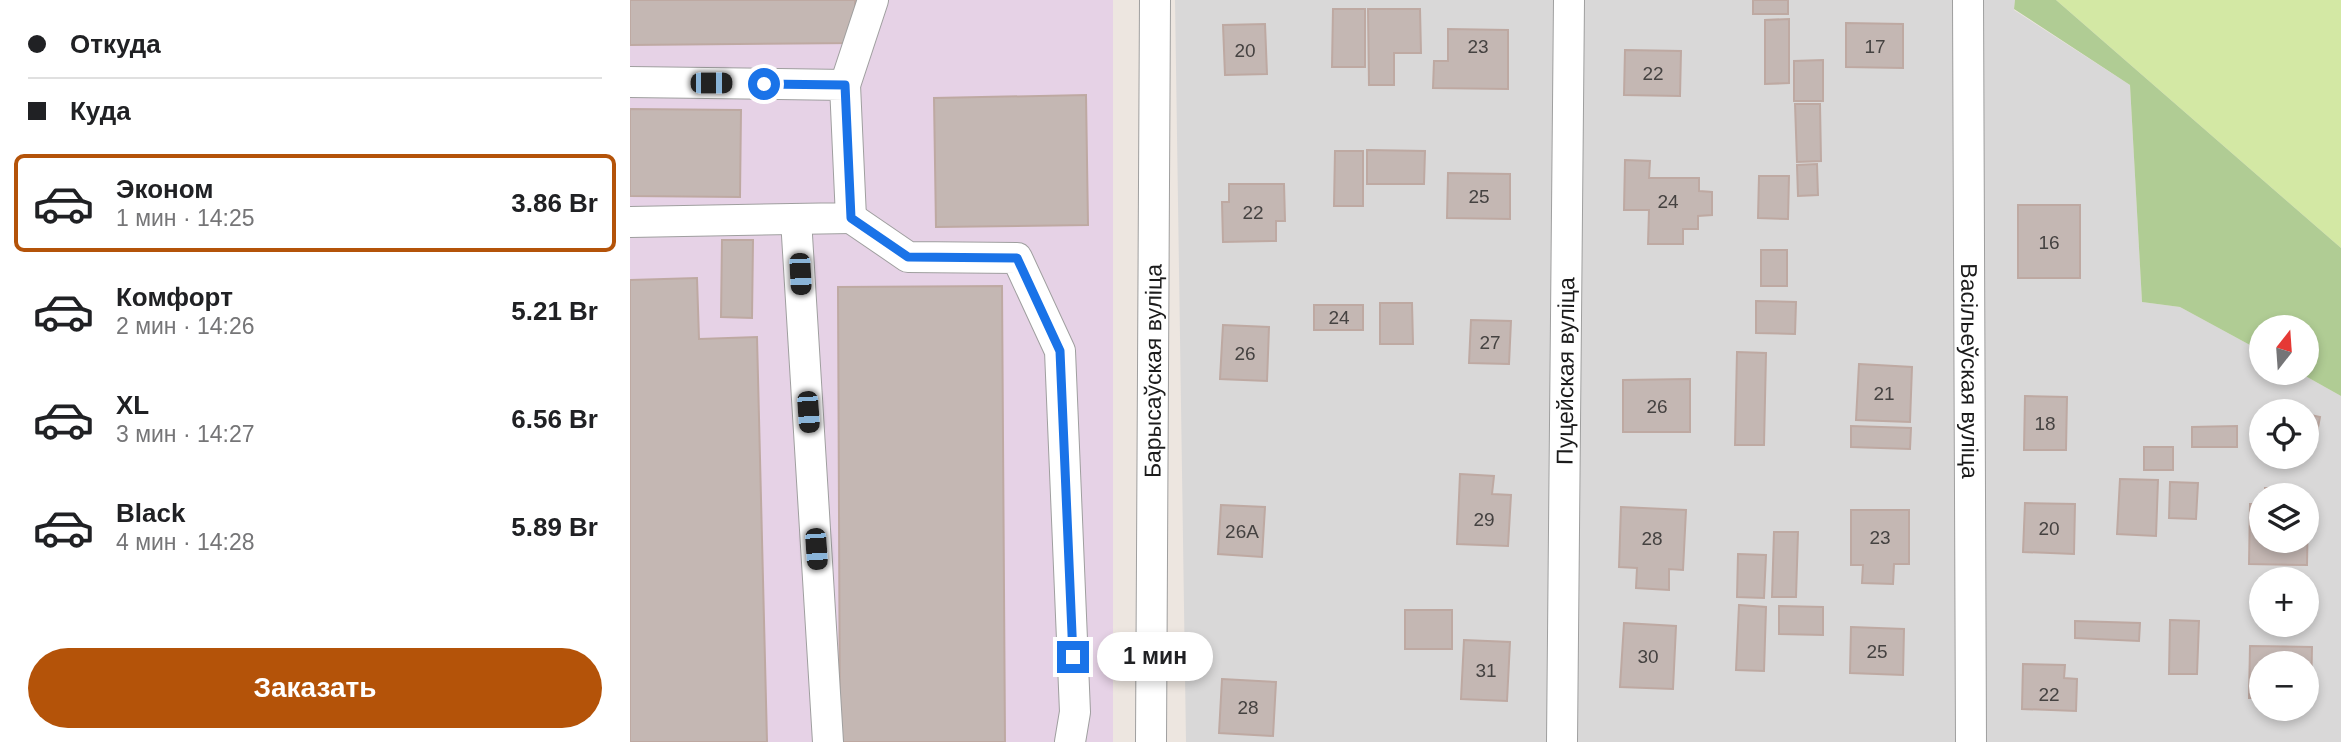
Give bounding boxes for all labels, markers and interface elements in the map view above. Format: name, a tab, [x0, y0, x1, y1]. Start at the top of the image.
text: Откуда	[70, 29, 161, 59]
house number: 23	[1467, 36, 1489, 57]
house number: 17	[1864, 36, 1886, 57]
house number: 20	[1234, 40, 1256, 61]
house number: 22	[1642, 63, 1664, 84]
route start	[748, 68, 780, 100]
car	[691, 73, 733, 94]
text: Куда	[70, 96, 131, 126]
icon: car	[32, 172, 95, 235]
text: Эконом	[116, 174, 214, 204]
house number: 25	[1468, 186, 1490, 207]
text: 3.86 Br	[511, 188, 598, 218]
house number: 24	[1657, 191, 1679, 212]
house number: 22	[1242, 202, 1264, 223]
text: 1 мин · 14:25	[116, 205, 255, 231]
house number: 16	[2038, 232, 2060, 253]
car	[789, 252, 812, 296]
street label: Васільеўская вуліца	[1956, 263, 1983, 479]
street label: Барысаўская вуліца	[1139, 264, 1167, 478]
street label: Пуцейская вуліца	[1552, 277, 1579, 465]
icon: car	[32, 280, 95, 343]
text: Комфорт	[116, 282, 233, 312]
text: 5.21 Br	[511, 296, 598, 326]
house number: 24	[1328, 307, 1350, 328]
text: 2 мин · 14:26	[116, 313, 255, 339]
north arrow	[2249, 315, 2319, 385]
map controls	[2249, 315, 2319, 721]
house number: 27	[1479, 332, 1501, 353]
house number: 26	[1234, 343, 1256, 364]
house number: 21	[1873, 383, 1895, 404]
icon: car	[32, 388, 95, 451]
text: XL	[116, 390, 149, 420]
car	[797, 390, 820, 434]
house number: 26	[1646, 396, 1668, 417]
button: locate	[2249, 399, 2319, 469]
text: 6.56 Br	[511, 404, 598, 434]
house number: 18	[2034, 413, 2056, 434]
text: 3 мин · 14:27	[116, 421, 255, 447]
button: layers	[2249, 483, 2319, 553]
icon: car	[32, 496, 95, 559]
text: Black	[116, 498, 185, 528]
house number: 29	[1473, 509, 1495, 530]
text: 5.89 Br	[511, 512, 598, 542]
house number: 20	[2038, 518, 2060, 539]
house number: 26А	[1225, 521, 1259, 542]
car	[805, 527, 828, 571]
house number: 23	[1869, 527, 1891, 548]
house number: 28	[1641, 528, 1663, 549]
text: 4 мин · 14:28	[116, 529, 255, 555]
button: +	[2249, 567, 2319, 637]
callout: 1 мин	[1097, 632, 1213, 682]
route end	[1057, 641, 1089, 673]
house number: 25	[1866, 641, 1888, 662]
text: 1 мин	[1123, 643, 1187, 669]
house number: 30	[1637, 646, 1659, 667]
button: Заказать	[28, 648, 602, 728]
button: −	[2249, 651, 2319, 721]
house number: 31	[1475, 660, 1497, 681]
house number: 22	[2038, 684, 2060, 705]
house number: 28	[1237, 697, 1259, 718]

